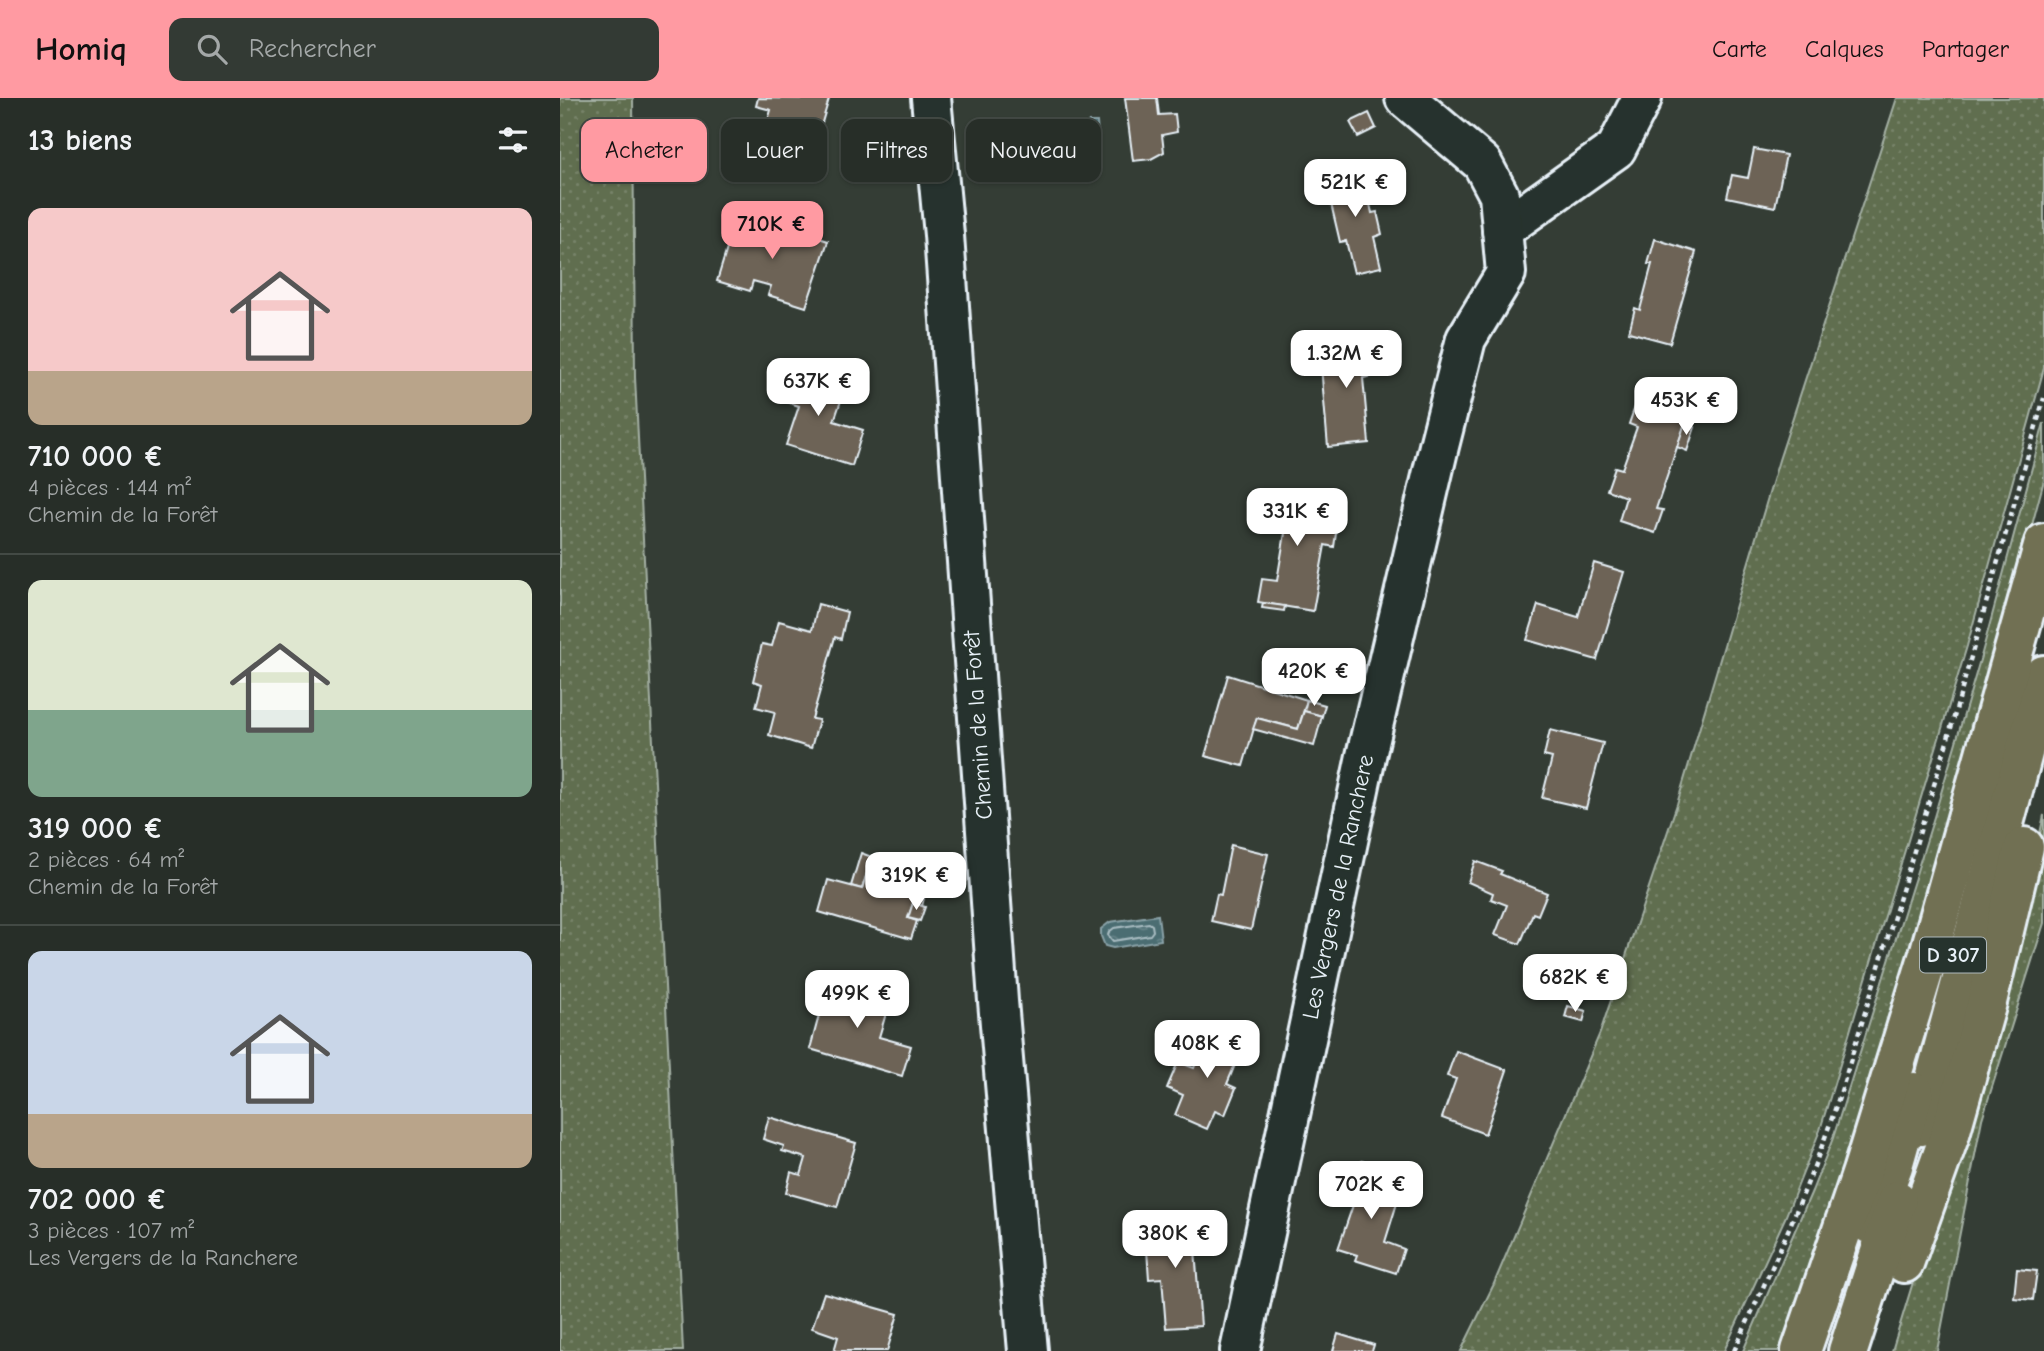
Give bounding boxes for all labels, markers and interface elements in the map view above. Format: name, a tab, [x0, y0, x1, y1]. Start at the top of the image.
search box	[169, 18, 659, 81]
text: Homiq	[35, 30, 127, 68]
icon: search	[193, 30, 231, 68]
text: Rechercher	[249, 34, 376, 64]
text: Carte	[1712, 35, 1767, 63]
text: Calques	[1805, 35, 1884, 63]
text: Partager	[1922, 35, 2009, 63]
chip: Acheter	[581, 119, 707, 182]
chip: Louer	[721, 119, 827, 182]
chip: Filtres	[841, 119, 952, 182]
chip: Nouveau	[966, 119, 1101, 182]
icon: filters	[494, 121, 532, 159]
text: 13 biens	[28, 123, 132, 158]
pin: 521K €	[1298, 159, 1412, 219]
text: 521K €	[1320, 168, 1390, 195]
pin: 710K €	[715, 202, 829, 261]
text: 710K €	[737, 210, 807, 237]
icon: home	[217, 253, 343, 379]
pin: 1.32M €	[1281, 330, 1411, 390]
text: 1.32M €	[1307, 339, 1385, 366]
pin: 637K €	[761, 358, 875, 418]
text: 637K €	[783, 367, 853, 394]
pin: 453K €	[1629, 378, 1743, 437]
text: 453K €	[1650, 386, 1722, 413]
text: 710 000 €	[28, 439, 164, 474]
text: 4 pièces · 144 m²	[28, 474, 191, 501]
pin: 331K €	[1240, 489, 1354, 548]
text: 331K €	[1263, 497, 1331, 524]
text: Chemin de la Forêt	[28, 501, 217, 528]
icon: home	[217, 625, 343, 751]
street label: Chemin de la Forêt	[958, 628, 998, 820]
pin: 420K €	[1257, 648, 1371, 708]
text: 420K €	[1278, 657, 1350, 684]
street label: Les Vergers de la Ranchere	[1297, 752, 1379, 1022]
text: 319 000 €	[28, 811, 164, 846]
text: 2 pièces · 64 m²	[28, 846, 184, 873]
pin: 319K €	[859, 852, 973, 912]
text: 319K €	[881, 861, 951, 888]
text: Chemin de la Forêt	[28, 873, 217, 900]
road number: D 307	[1920, 938, 1986, 972]
pin: 682K €	[1518, 954, 1632, 1014]
text: 682K €	[1539, 963, 1611, 990]
pin: 499K €	[800, 970, 914, 1030]
text: 499K €	[821, 979, 893, 1006]
icon: home	[217, 996, 343, 1122]
pin: 408K €	[1150, 1020, 1264, 1080]
text: 408K €	[1171, 1029, 1243, 1056]
pin: 702K €	[1314, 1162, 1428, 1221]
text: 702K €	[1335, 1170, 1407, 1197]
text: 702 000 €	[28, 1182, 167, 1217]
pin: 380K €	[1118, 1210, 1232, 1270]
text: 3 pièces · 107 m²	[28, 1217, 194, 1244]
text: 380K €	[1138, 1219, 1212, 1246]
text: Les Vergers de la Ranchere	[28, 1244, 298, 1271]

